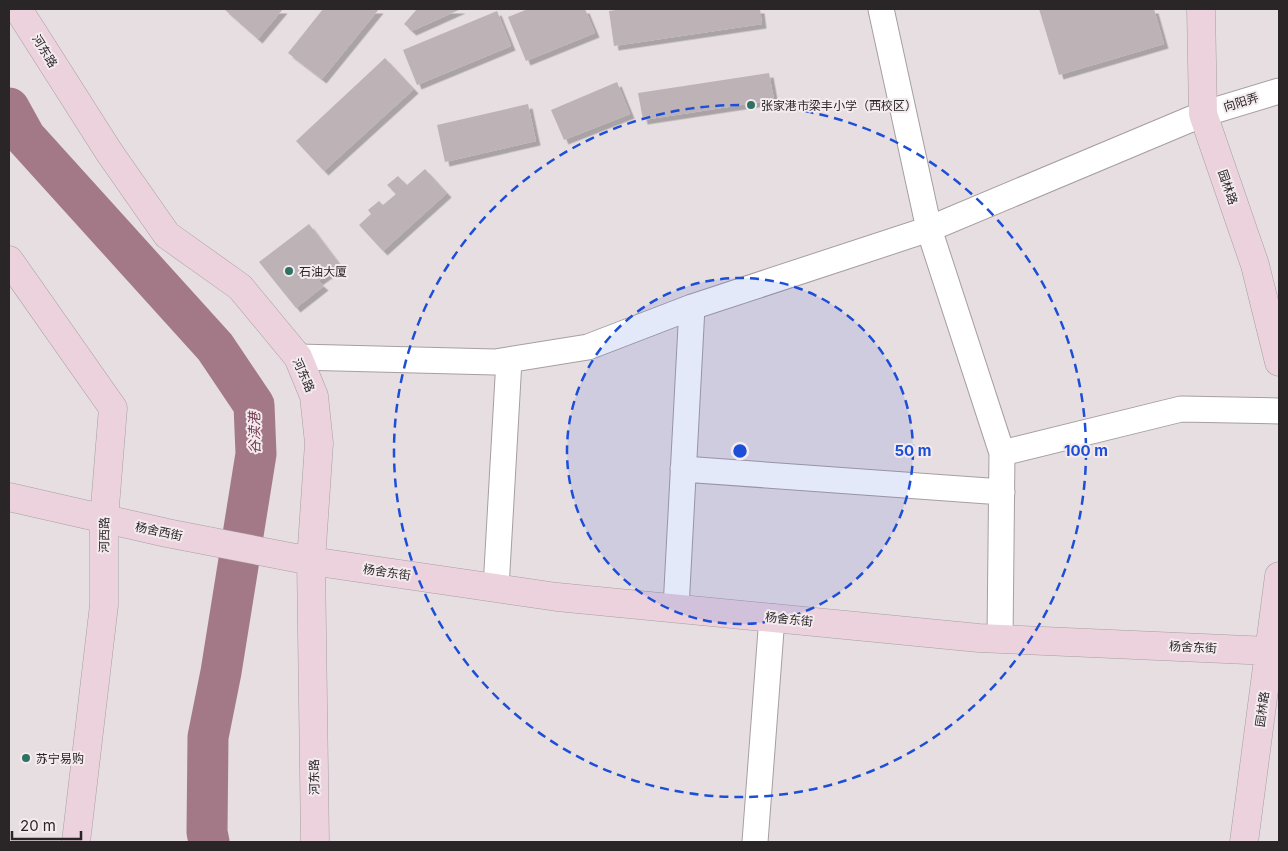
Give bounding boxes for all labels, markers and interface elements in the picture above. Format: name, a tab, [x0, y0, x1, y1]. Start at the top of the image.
street label: 河东路	[29, 32, 61, 70]
street label: 向阳弄	[1222, 90, 1260, 114]
place label: 张家港市梁丰小学（西校区）	[761, 98, 917, 113]
marker: 张家港市梁丰小学（西校区）	[745, 99, 757, 111]
street label: 园林路	[1215, 168, 1241, 206]
place label: 石油大厦	[299, 264, 347, 279]
marker: 石油大厦	[283, 265, 295, 277]
street label: 河东路	[290, 355, 318, 395]
water label: 谷渎港	[245, 410, 263, 454]
text: 50 m	[895, 441, 931, 460]
text: 100 m	[1064, 441, 1108, 460]
centre of rings	[731, 442, 749, 460]
street label: 河西路	[96, 517, 112, 553]
street label: 杨舍西街	[134, 519, 184, 543]
street label: 杨舍东街	[362, 561, 412, 583]
street label: 杨舍东街	[764, 609, 814, 629]
street label: 杨舍东街	[1169, 638, 1217, 656]
street label: 园林路	[1252, 690, 1272, 728]
place label: 苏宁易购	[36, 751, 84, 766]
marker: 苏宁易购	[20, 752, 32, 764]
street label: 河东路	[306, 759, 322, 795]
scale bar	[12, 808, 81, 840]
text: 20 m	[20, 816, 56, 835]

